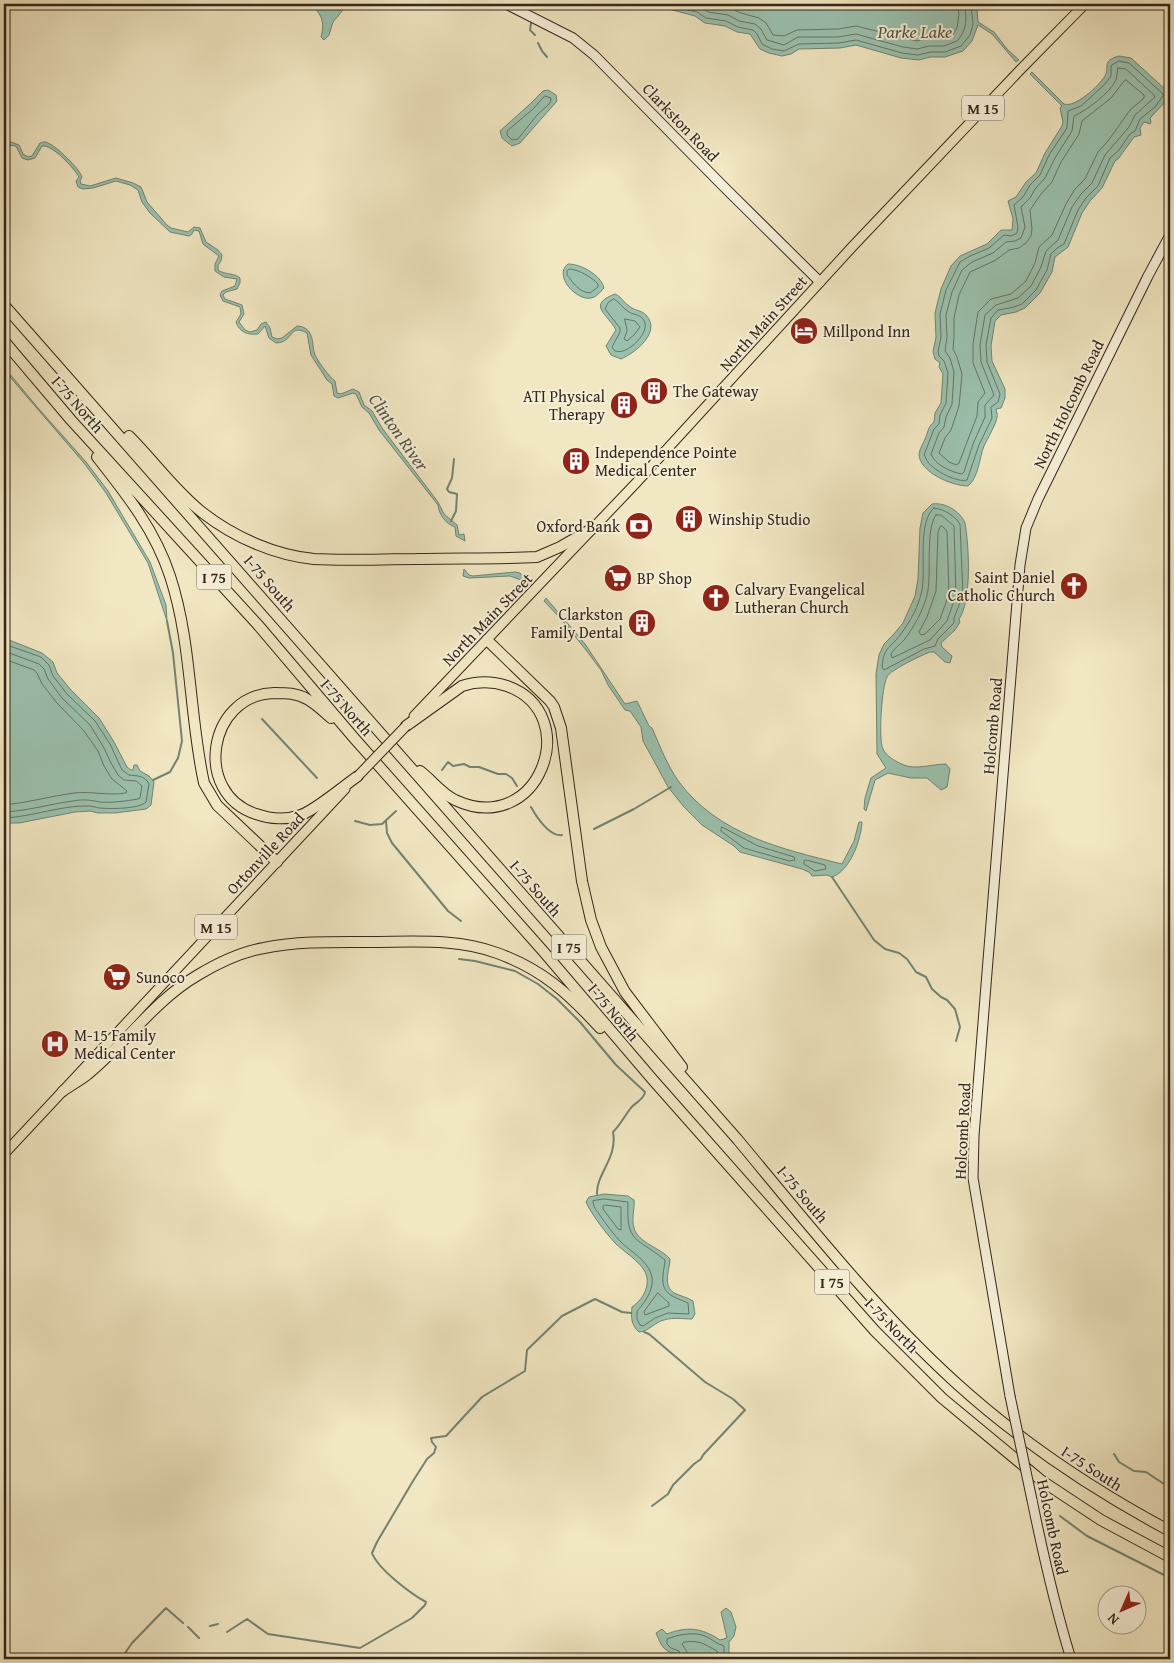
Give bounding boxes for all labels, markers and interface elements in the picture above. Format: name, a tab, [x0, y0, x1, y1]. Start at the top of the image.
water label: Parke Lake	[877, 18, 952, 45]
street label: Clarkston Road	[637, 77, 725, 167]
road number: M 15	[962, 96, 1004, 120]
street label: North Main Street	[713, 270, 813, 376]
hotel icon: Millpond Inn	[789, 316, 819, 346]
place label: Millpond Inn	[823, 319, 910, 343]
street label: North Holcomb Road	[1026, 335, 1110, 472]
street label: I-75 North	[46, 370, 110, 438]
building icon: The Gateway	[639, 376, 669, 406]
place label: The Gateway	[673, 379, 759, 403]
place label: ATI Physical Therapy	[523, 384, 606, 426]
water label: Clinton River	[362, 388, 436, 477]
building icon: ATI Physical Therapy	[609, 390, 639, 420]
place label: Independence Pointe Medical Center	[595, 440, 737, 482]
building icon: Independence Pointe Medical Center	[561, 446, 591, 476]
building icon: Winship Studio	[674, 504, 704, 534]
place label: Winship Studio	[708, 507, 810, 531]
bank icon: Oxford Bank	[624, 511, 654, 541]
place label: Oxford Bank	[537, 514, 621, 538]
street label: I-75 South	[238, 549, 302, 617]
supermarket icon: BP Shop	[603, 563, 633, 593]
road number: I 75	[196, 564, 232, 590]
place label: Saint Daniel Catholic Church	[948, 565, 1056, 607]
place label: BP Shop	[637, 566, 692, 590]
street label: North Main Street	[436, 567, 538, 671]
church icon: Saint Daniel Catholic Church	[1059, 571, 1089, 601]
place label: Calvary Evangelical Lutheran Church	[735, 577, 865, 619]
church icon: Calvary Evangelical Lutheran Church	[701, 583, 731, 613]
place label: Clarkston Family Dental	[531, 602, 624, 644]
building icon: Clarkston Family Dental	[627, 608, 657, 638]
street label: I-75 North	[315, 673, 379, 741]
street label: Holcomb Road	[976, 676, 1008, 775]
street label: Ortonville Road	[220, 806, 310, 900]
street label: I-75 South	[504, 854, 568, 922]
road number: M 15	[195, 914, 237, 940]
road number: I 75	[552, 934, 586, 960]
supermarket icon: Sunoco	[102, 962, 132, 992]
place label: Sunoco	[136, 965, 185, 989]
street label: I-75 North	[583, 978, 645, 1046]
place label: M-15 Family Medical Center	[74, 1023, 176, 1065]
hospital icon: M-15 Family Medical Center	[40, 1029, 70, 1059]
street label: Holcomb Road	[947, 1082, 977, 1180]
street label: I-75 South	[772, 1160, 834, 1228]
road number: I 75	[814, 1270, 850, 1294]
street label: I-75 North	[859, 1292, 925, 1358]
street label: I-75 South	[1057, 1439, 1127, 1497]
street label: Holcomb Road	[1031, 1477, 1075, 1577]
north arrow	[1096, 1586, 1146, 1636]
text: N	[1102, 1608, 1123, 1630]

